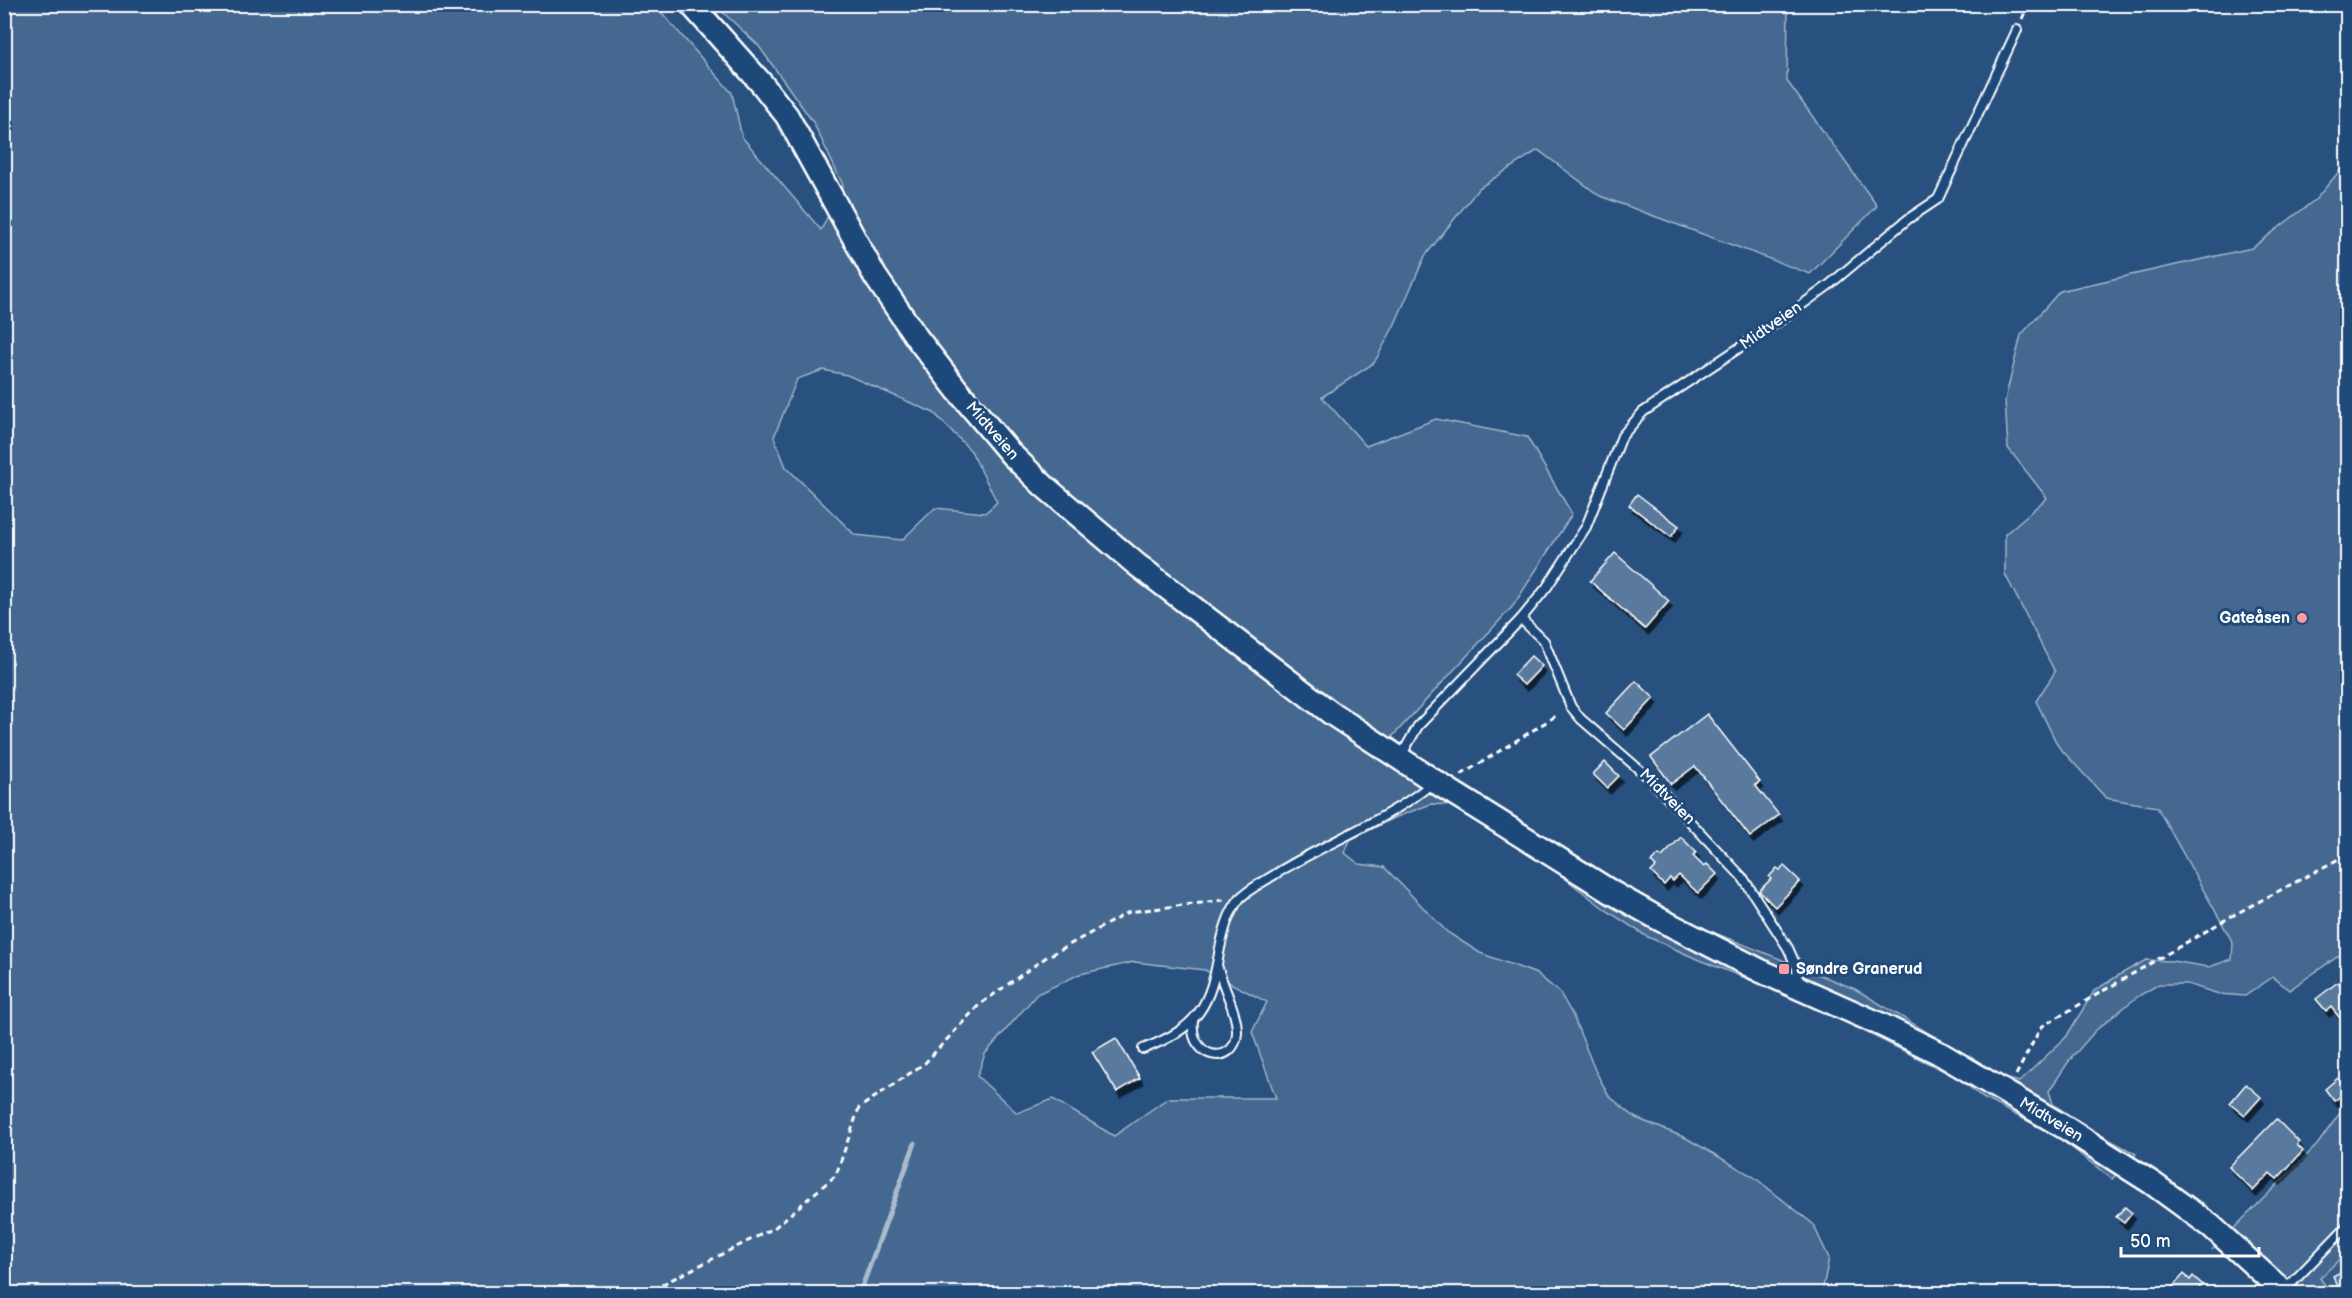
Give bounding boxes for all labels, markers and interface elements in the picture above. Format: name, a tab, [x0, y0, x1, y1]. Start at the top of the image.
street label: Midtveien	[1737, 298, 1805, 354]
street label: Midtveien	[962, 398, 1022, 464]
place label: Gateåsen	[2220, 608, 2290, 628]
marker: Gateåsen	[2295, 611, 2309, 625]
street label: Midtveien	[1635, 765, 1699, 829]
place label: Søndre Granerud	[1796, 960, 1922, 979]
marker: Søndre Granerud	[1777, 962, 1791, 976]
street label: Midtveien	[2016, 1094, 2086, 1146]
scale bar	[2121, 1220, 2259, 1258]
text: 50 m	[2130, 1231, 2171, 1252]

